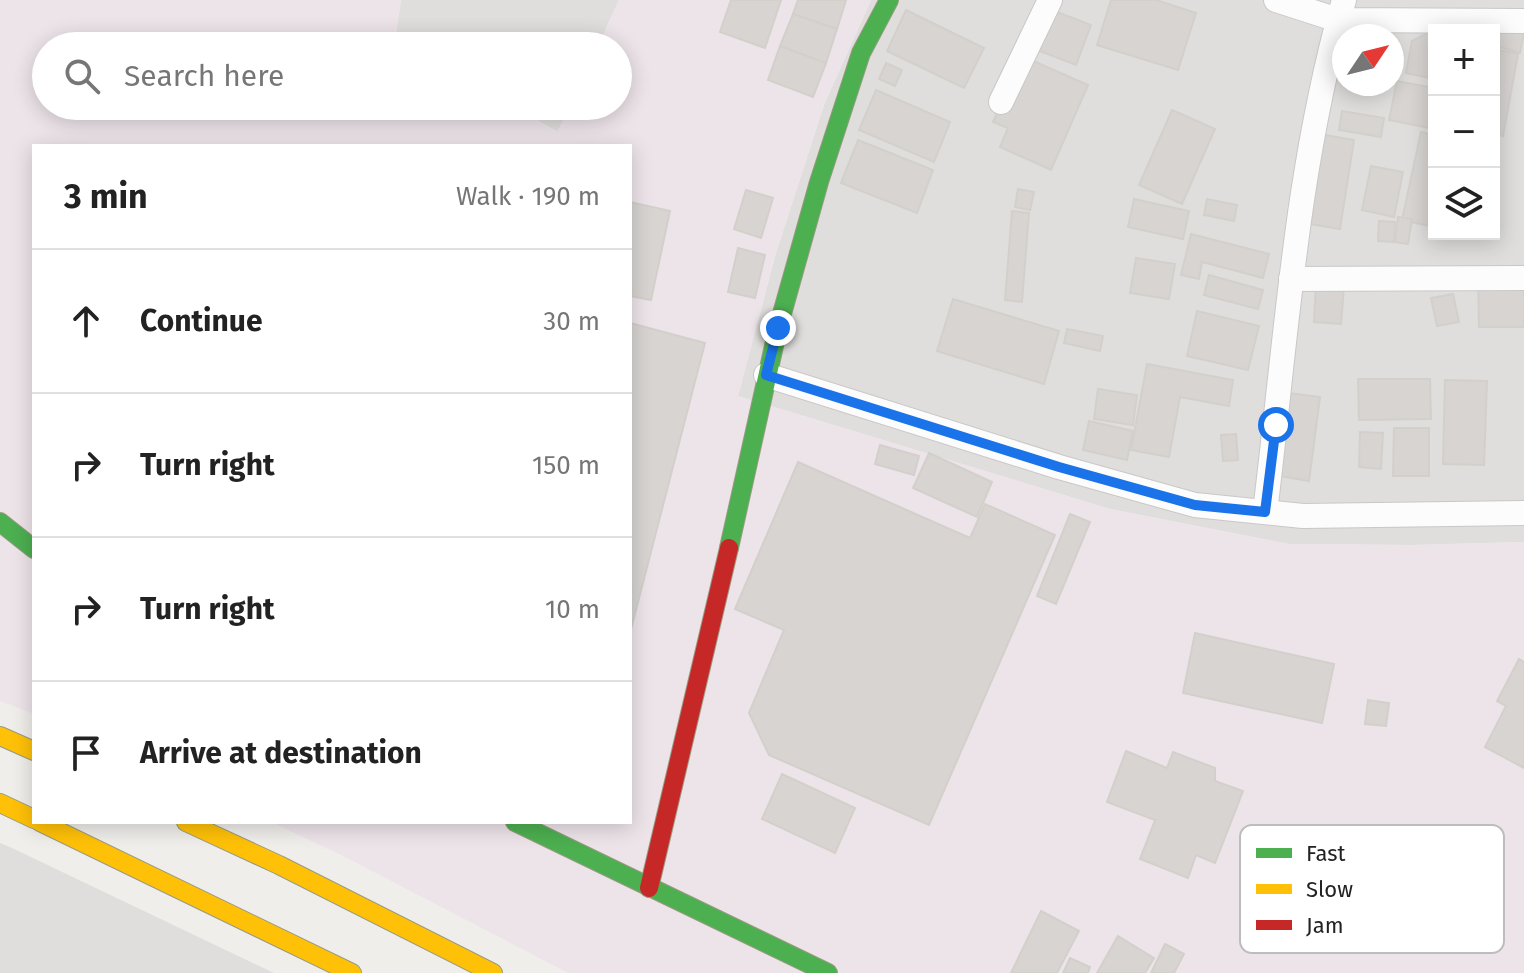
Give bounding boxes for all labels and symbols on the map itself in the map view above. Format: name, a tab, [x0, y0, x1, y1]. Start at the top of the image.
north arrow	[1332, 24, 1404, 96]
route end	[760, 310, 796, 346]
route start	[1258, 407, 1294, 443]
legend	[1240, 825, 1504, 953]
text: Fast	[1306, 840, 1346, 867]
text: Slow	[1306, 876, 1353, 903]
text: Jam	[1306, 912, 1344, 939]

